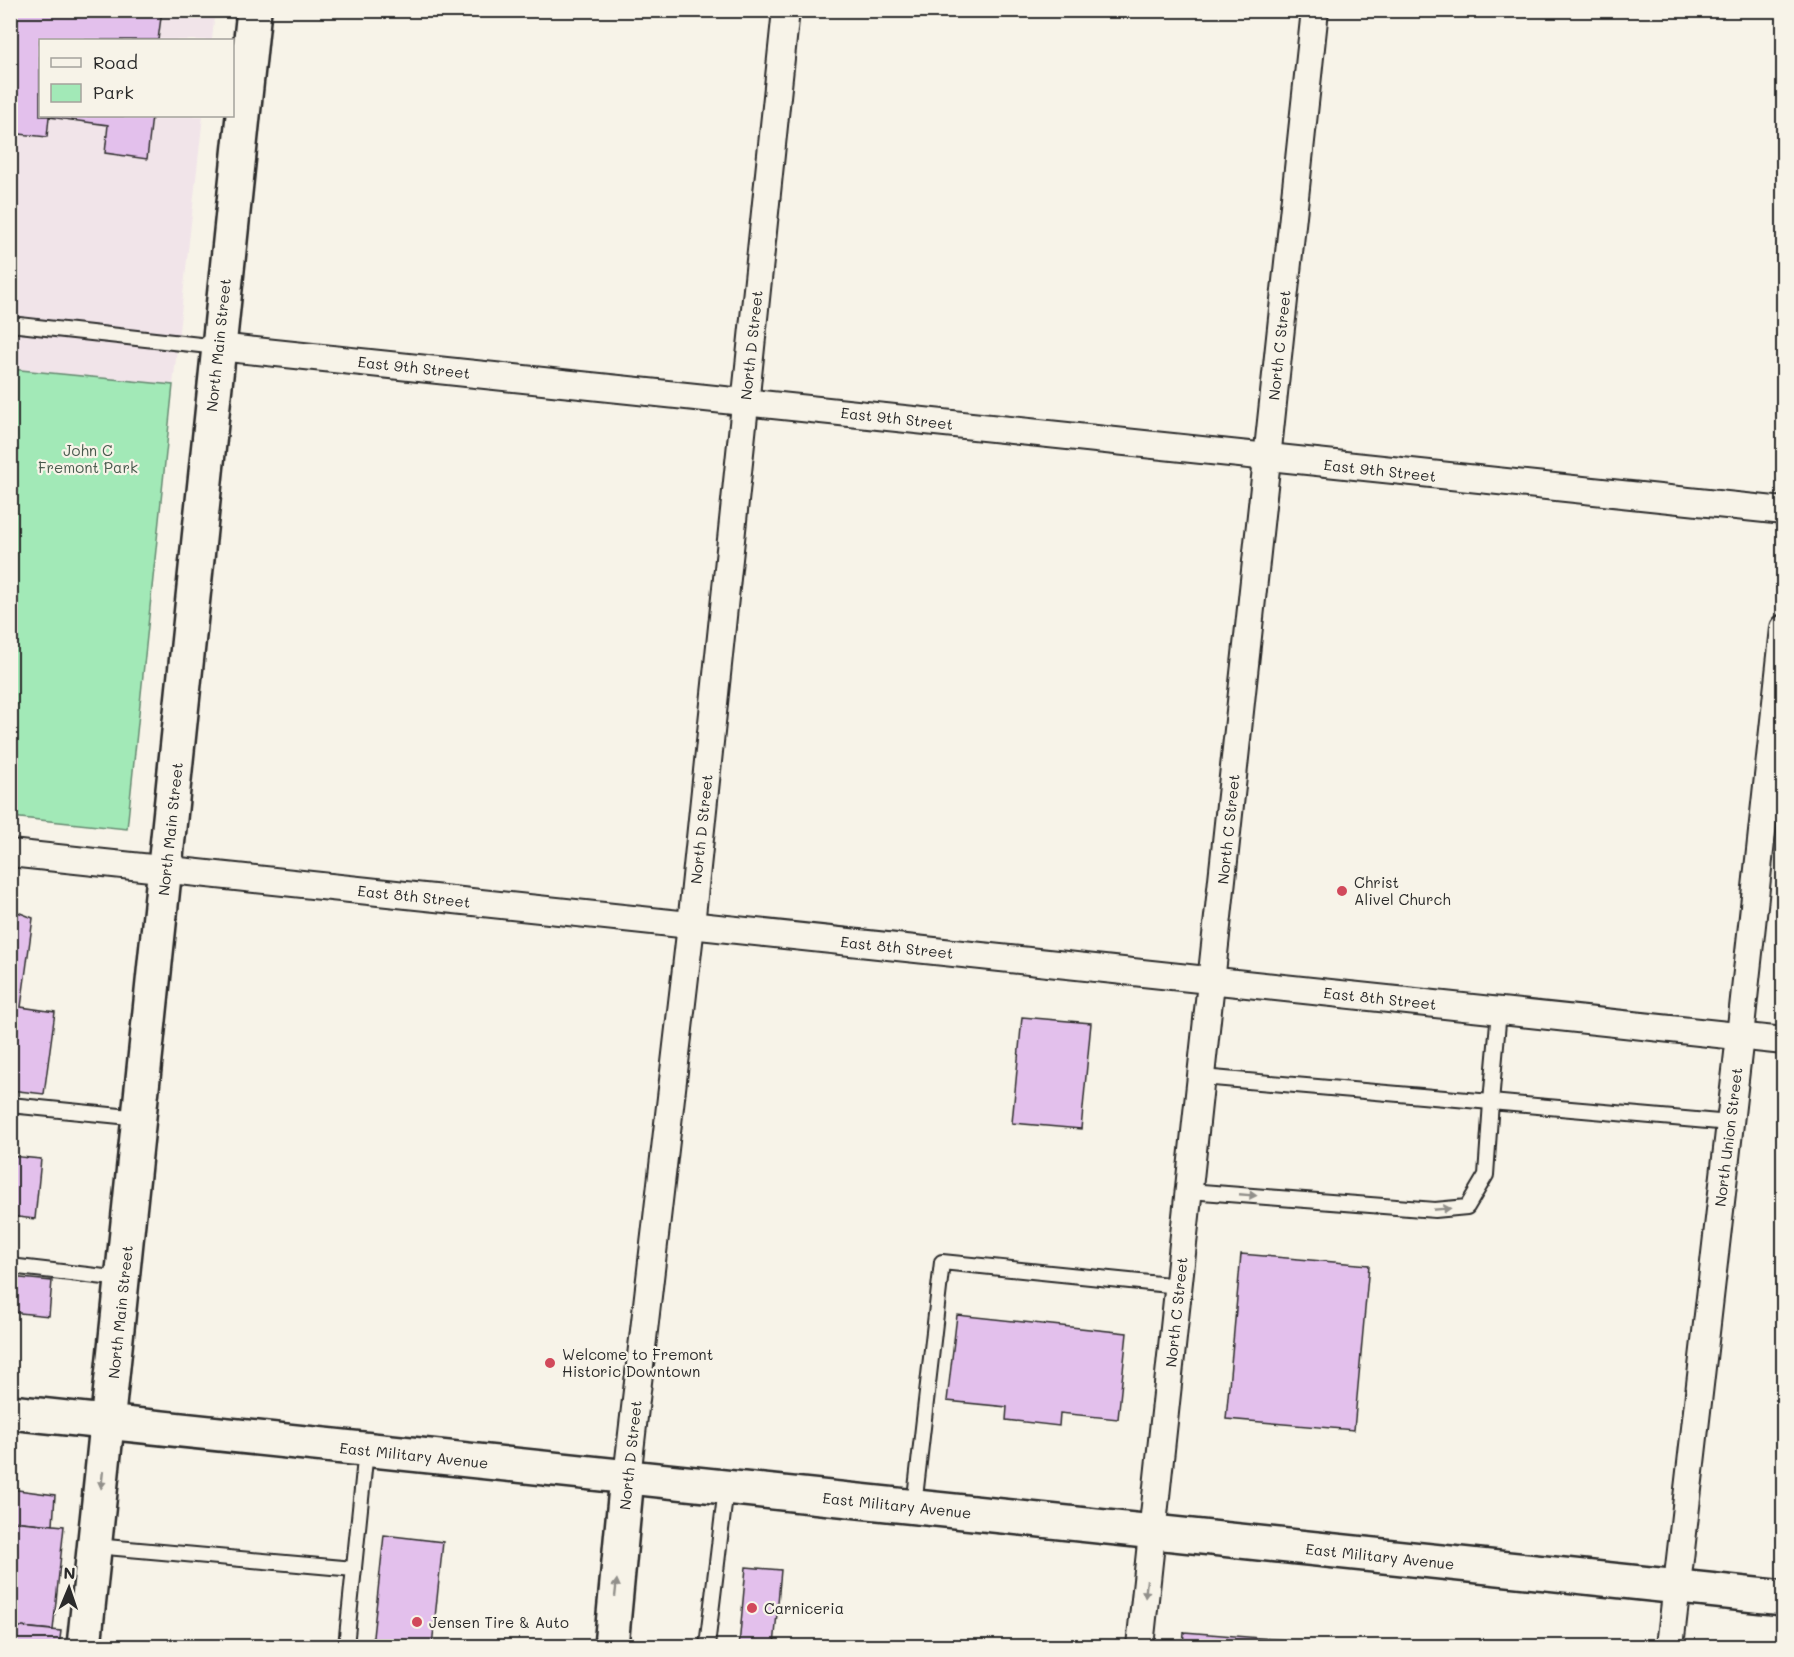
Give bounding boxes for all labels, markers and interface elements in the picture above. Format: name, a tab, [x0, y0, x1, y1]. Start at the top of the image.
legend	[39, 39, 234, 117]
text: Road	[93, 50, 138, 74]
text: Park	[93, 80, 134, 104]
street label: North Main Street	[201, 277, 235, 413]
street label: North D Street	[735, 289, 767, 401]
street label: North C Street	[1263, 289, 1295, 401]
street label: East 9th Street	[357, 351, 471, 383]
street label: East 9th Street	[840, 402, 954, 434]
park label: John C Fremont Park	[38, 440, 138, 477]
street label: East 9th Street	[1323, 454, 1437, 486]
street label: North Main Street	[153, 761, 187, 897]
street label: North D Street	[685, 773, 717, 885]
street label: North C Street	[1212, 773, 1244, 885]
place label: Christ Alivel Church	[1354, 872, 1451, 909]
street label: East 8th Street	[357, 880, 471, 912]
marker: Christ Alivel Church	[1335, 884, 1349, 898]
street label: East 8th Street	[840, 931, 954, 963]
street label: East 8th Street	[1323, 982, 1437, 1014]
street label: North Union Street	[1710, 1066, 1746, 1208]
one-way arrow	[1238, 1191, 1257, 1200]
one-way arrow	[1433, 1204, 1452, 1214]
street label: North Main Street	[103, 1244, 137, 1380]
street label: North C Street	[1160, 1256, 1192, 1368]
place label: Welcome to Fremont Historic Downtown	[562, 1344, 713, 1381]
marker: Welcome to Fremont Historic Downtown	[543, 1356, 557, 1370]
street label: North D Street	[614, 1399, 646, 1511]
street label: East Military Avenue	[339, 1437, 489, 1473]
one-way arrow	[97, 1471, 107, 1490]
street label: East Military Avenue	[822, 1487, 972, 1523]
street label: East Military Avenue	[1305, 1538, 1455, 1574]
north arrow	[39, 1558, 99, 1618]
text: N	[63, 1562, 76, 1583]
one-way arrow	[612, 1579, 621, 1598]
one-way arrow	[1141, 1579, 1151, 1598]
place label: Carniceria	[764, 1598, 844, 1618]
marker: Carniceria	[745, 1601, 759, 1615]
place label: Jensen Tire & Auto	[429, 1612, 569, 1632]
marker: Jensen Tire & Auto	[410, 1615, 424, 1629]

